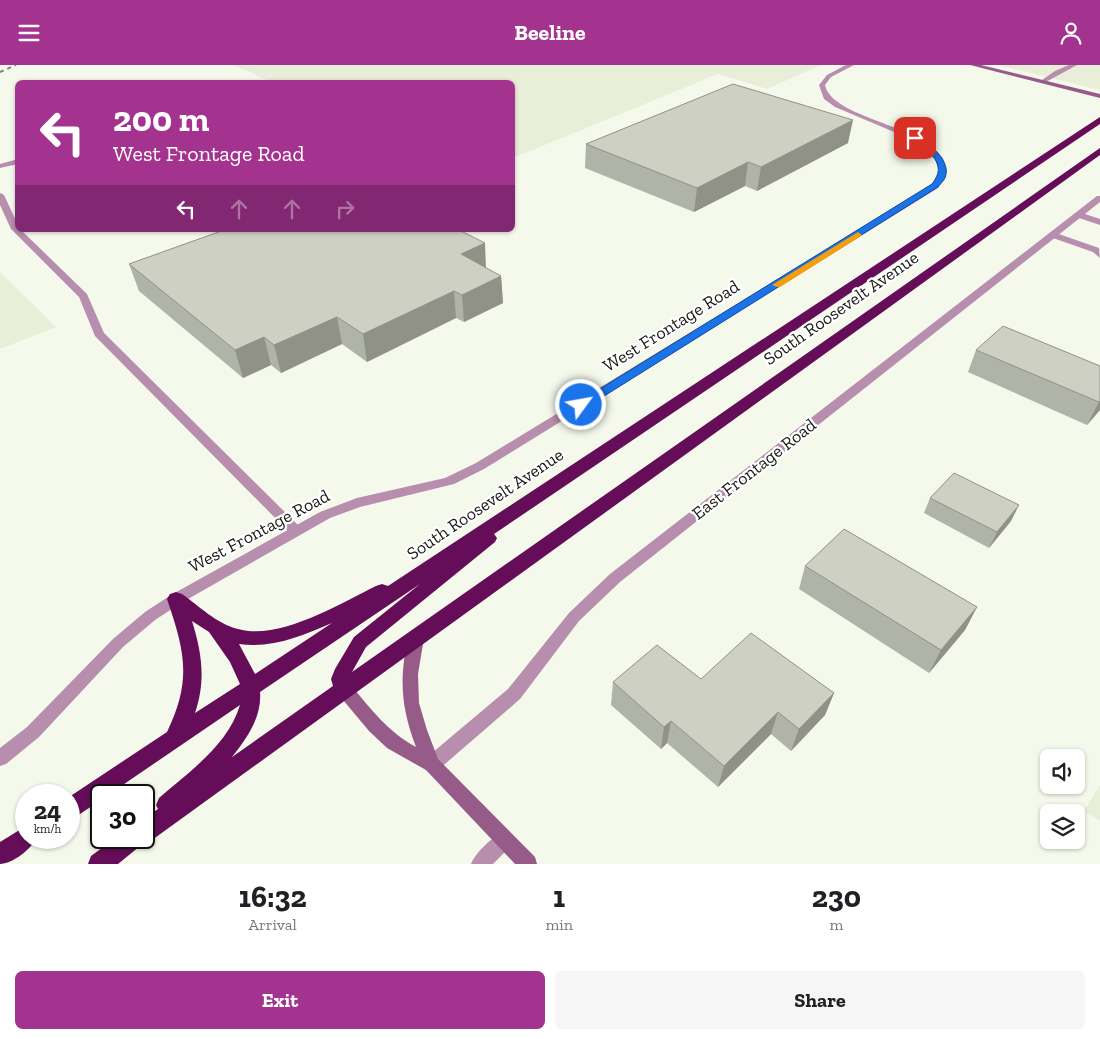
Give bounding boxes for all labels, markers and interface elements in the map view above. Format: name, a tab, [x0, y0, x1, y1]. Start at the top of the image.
icon: menu	[15, 19, 43, 47]
text: Beeline	[514, 19, 586, 46]
icon: person	[1057, 19, 1085, 47]
text: 200 m	[113, 98, 209, 140]
icon: left	[30, 100, 95, 165]
pin	[894, 117, 936, 159]
icon: arrive	[901, 124, 929, 152]
text: West Frontage Road	[113, 140, 305, 167]
icon: left	[172, 195, 200, 223]
icon: ahead	[225, 195, 253, 223]
icon: ahead	[278, 195, 306, 223]
icon: right	[331, 195, 359, 223]
street label: South Roosevelt Avenue	[759, 246, 923, 370]
street label: West Frontage Road	[599, 275, 743, 377]
position arrow	[554, 378, 606, 430]
street label: East Frontage Road	[688, 414, 821, 524]
street label: South Roosevelt Avenue	[402, 443, 568, 565]
street label: West Frontage Road	[185, 484, 333, 578]
map controls	[1040, 749, 1085, 849]
button: sound	[1040, 749, 1085, 794]
speed limit sign: 30	[90, 784, 155, 849]
text: 24	[34, 795, 61, 825]
button: layers	[1040, 804, 1085, 849]
text: km/h	[34, 822, 61, 836]
text: 16:32	[239, 879, 307, 915]
text: 1	[553, 879, 565, 915]
text: 230	[812, 879, 861, 915]
text: Arrival	[249, 915, 297, 934]
text: min	[545, 915, 573, 934]
text: m	[830, 915, 843, 934]
button: Exit	[15, 971, 545, 1029]
button: Share	[555, 971, 1085, 1029]

